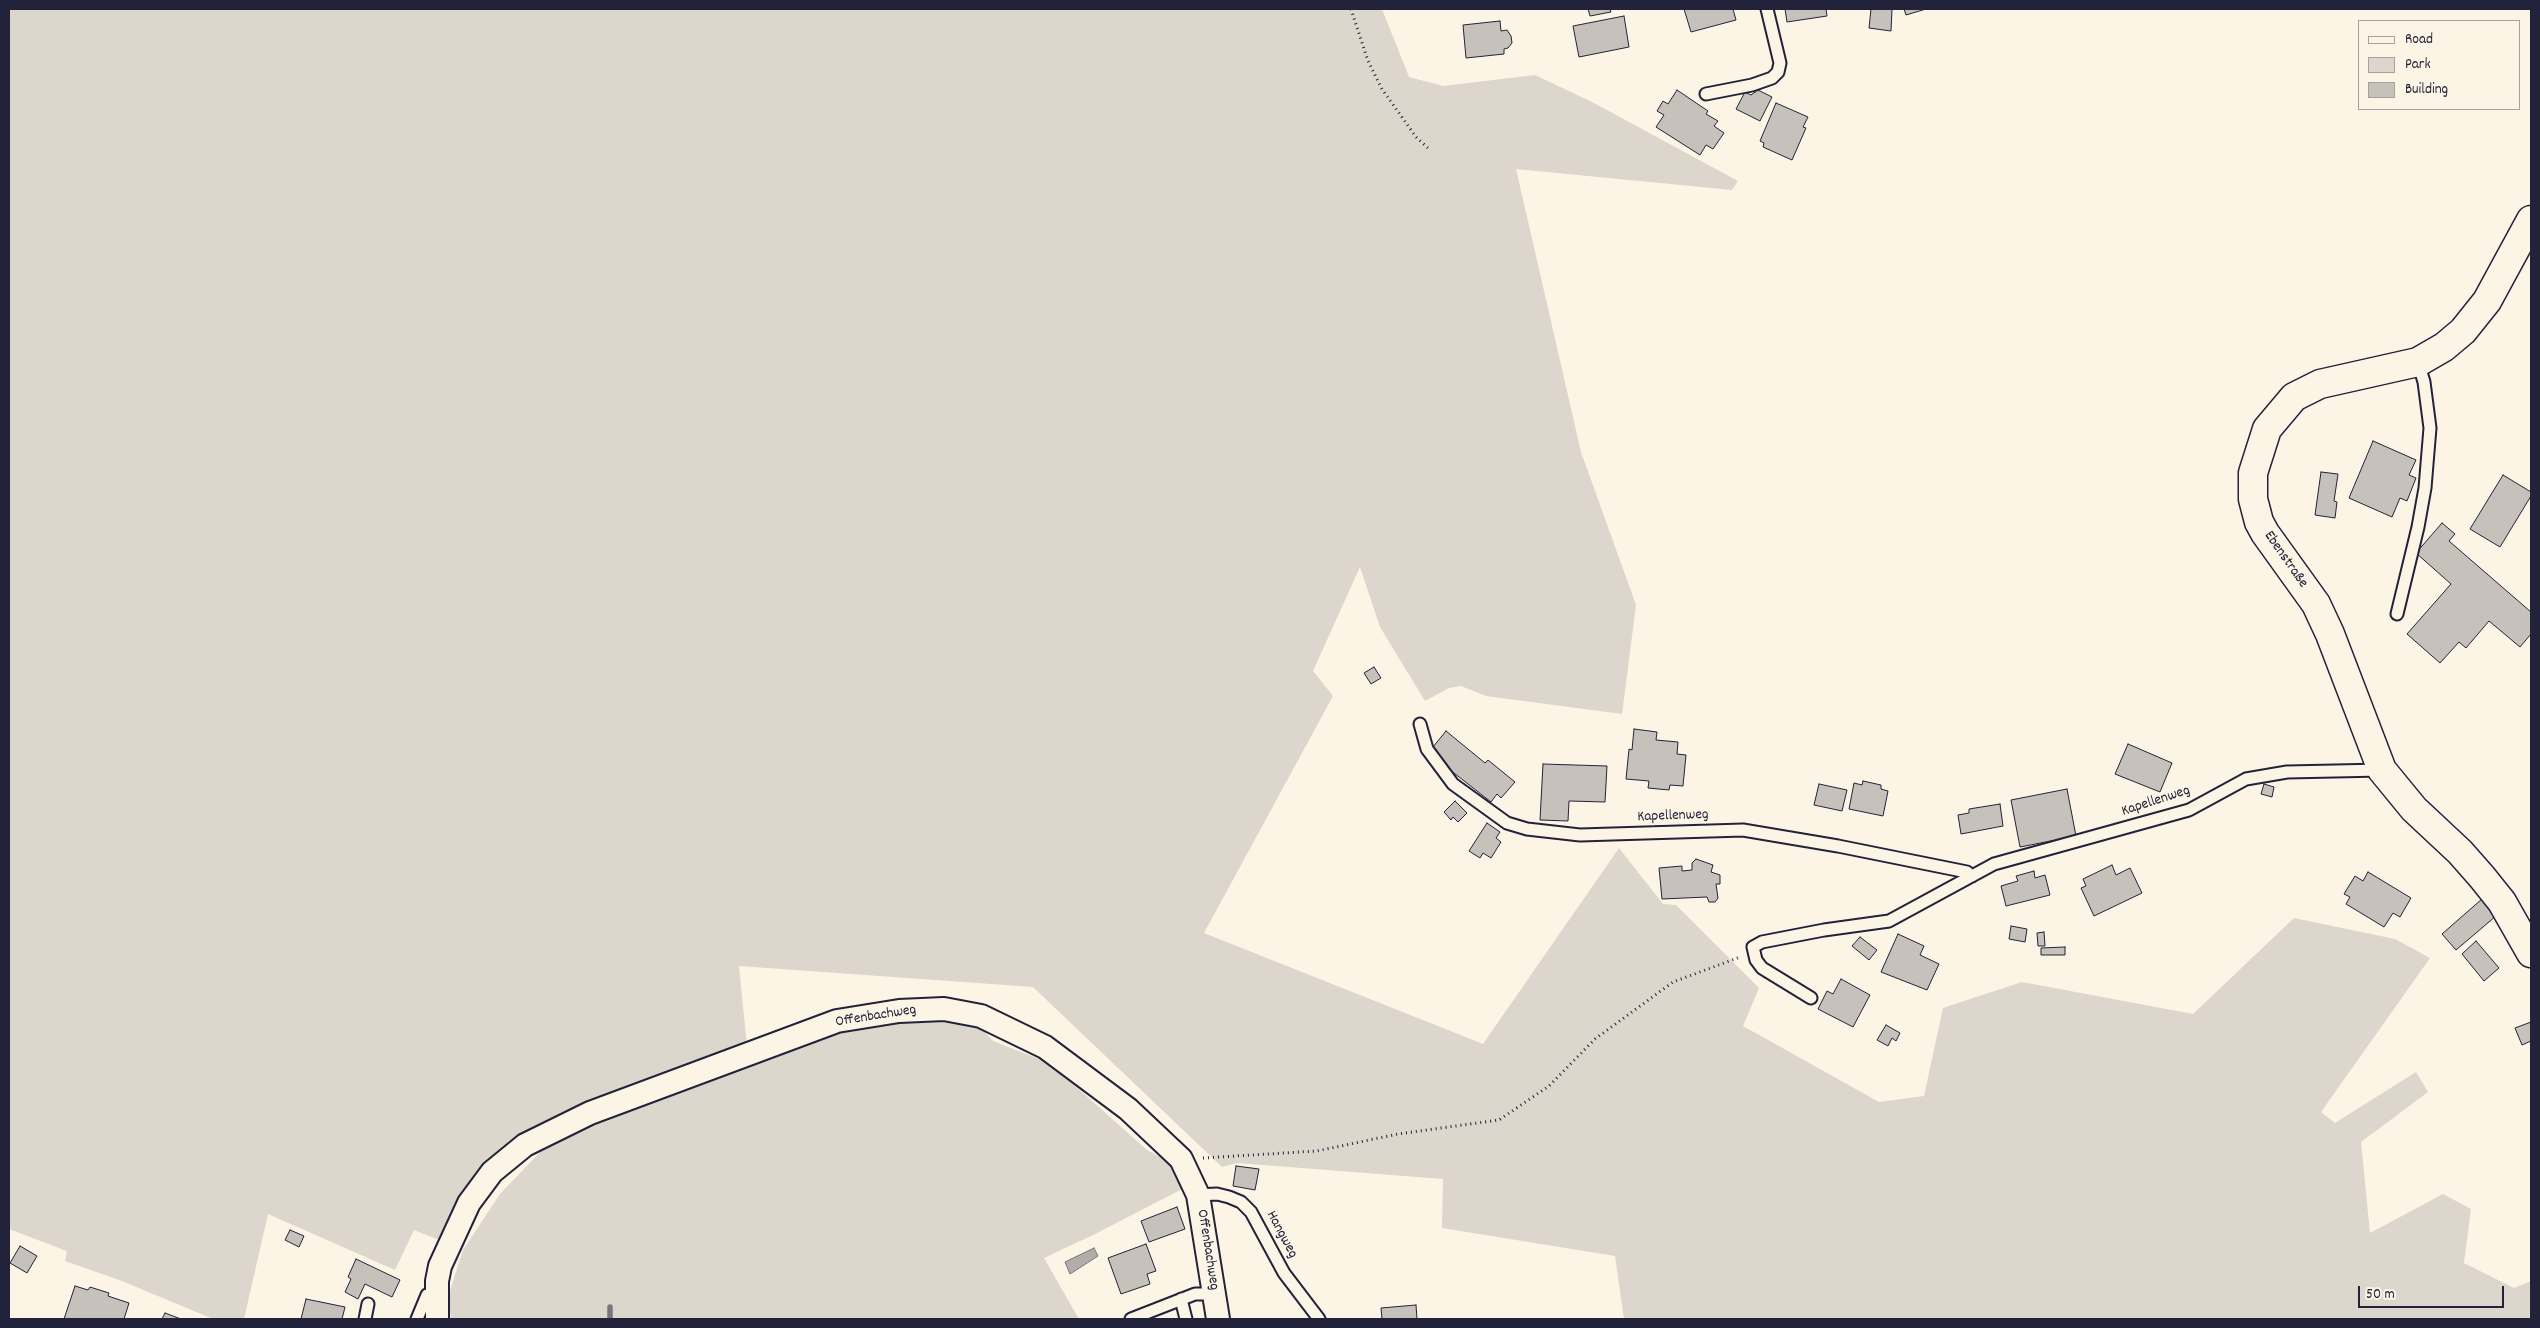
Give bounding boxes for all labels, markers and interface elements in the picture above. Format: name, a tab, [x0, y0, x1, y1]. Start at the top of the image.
legend	[2358, 20, 2520, 110]
text: Road	[2405, 29, 2433, 51]
text: Park	[2405, 54, 2431, 76]
text: Building	[2405, 79, 2448, 101]
street label: Ebenstraße	[2259, 528, 2311, 592]
street label: Kapellenweg	[2119, 782, 2193, 822]
street label: Kapellenweg	[1637, 807, 1709, 827]
street label: Offenbachweg	[834, 1002, 918, 1032]
street label: Offenbachweg	[1192, 1208, 1222, 1292]
street label: Hangweg	[1261, 1208, 1301, 1262]
scale bar	[2360, 1276, 2506, 1308]
text: 50 m	[2366, 1284, 2395, 1306]

